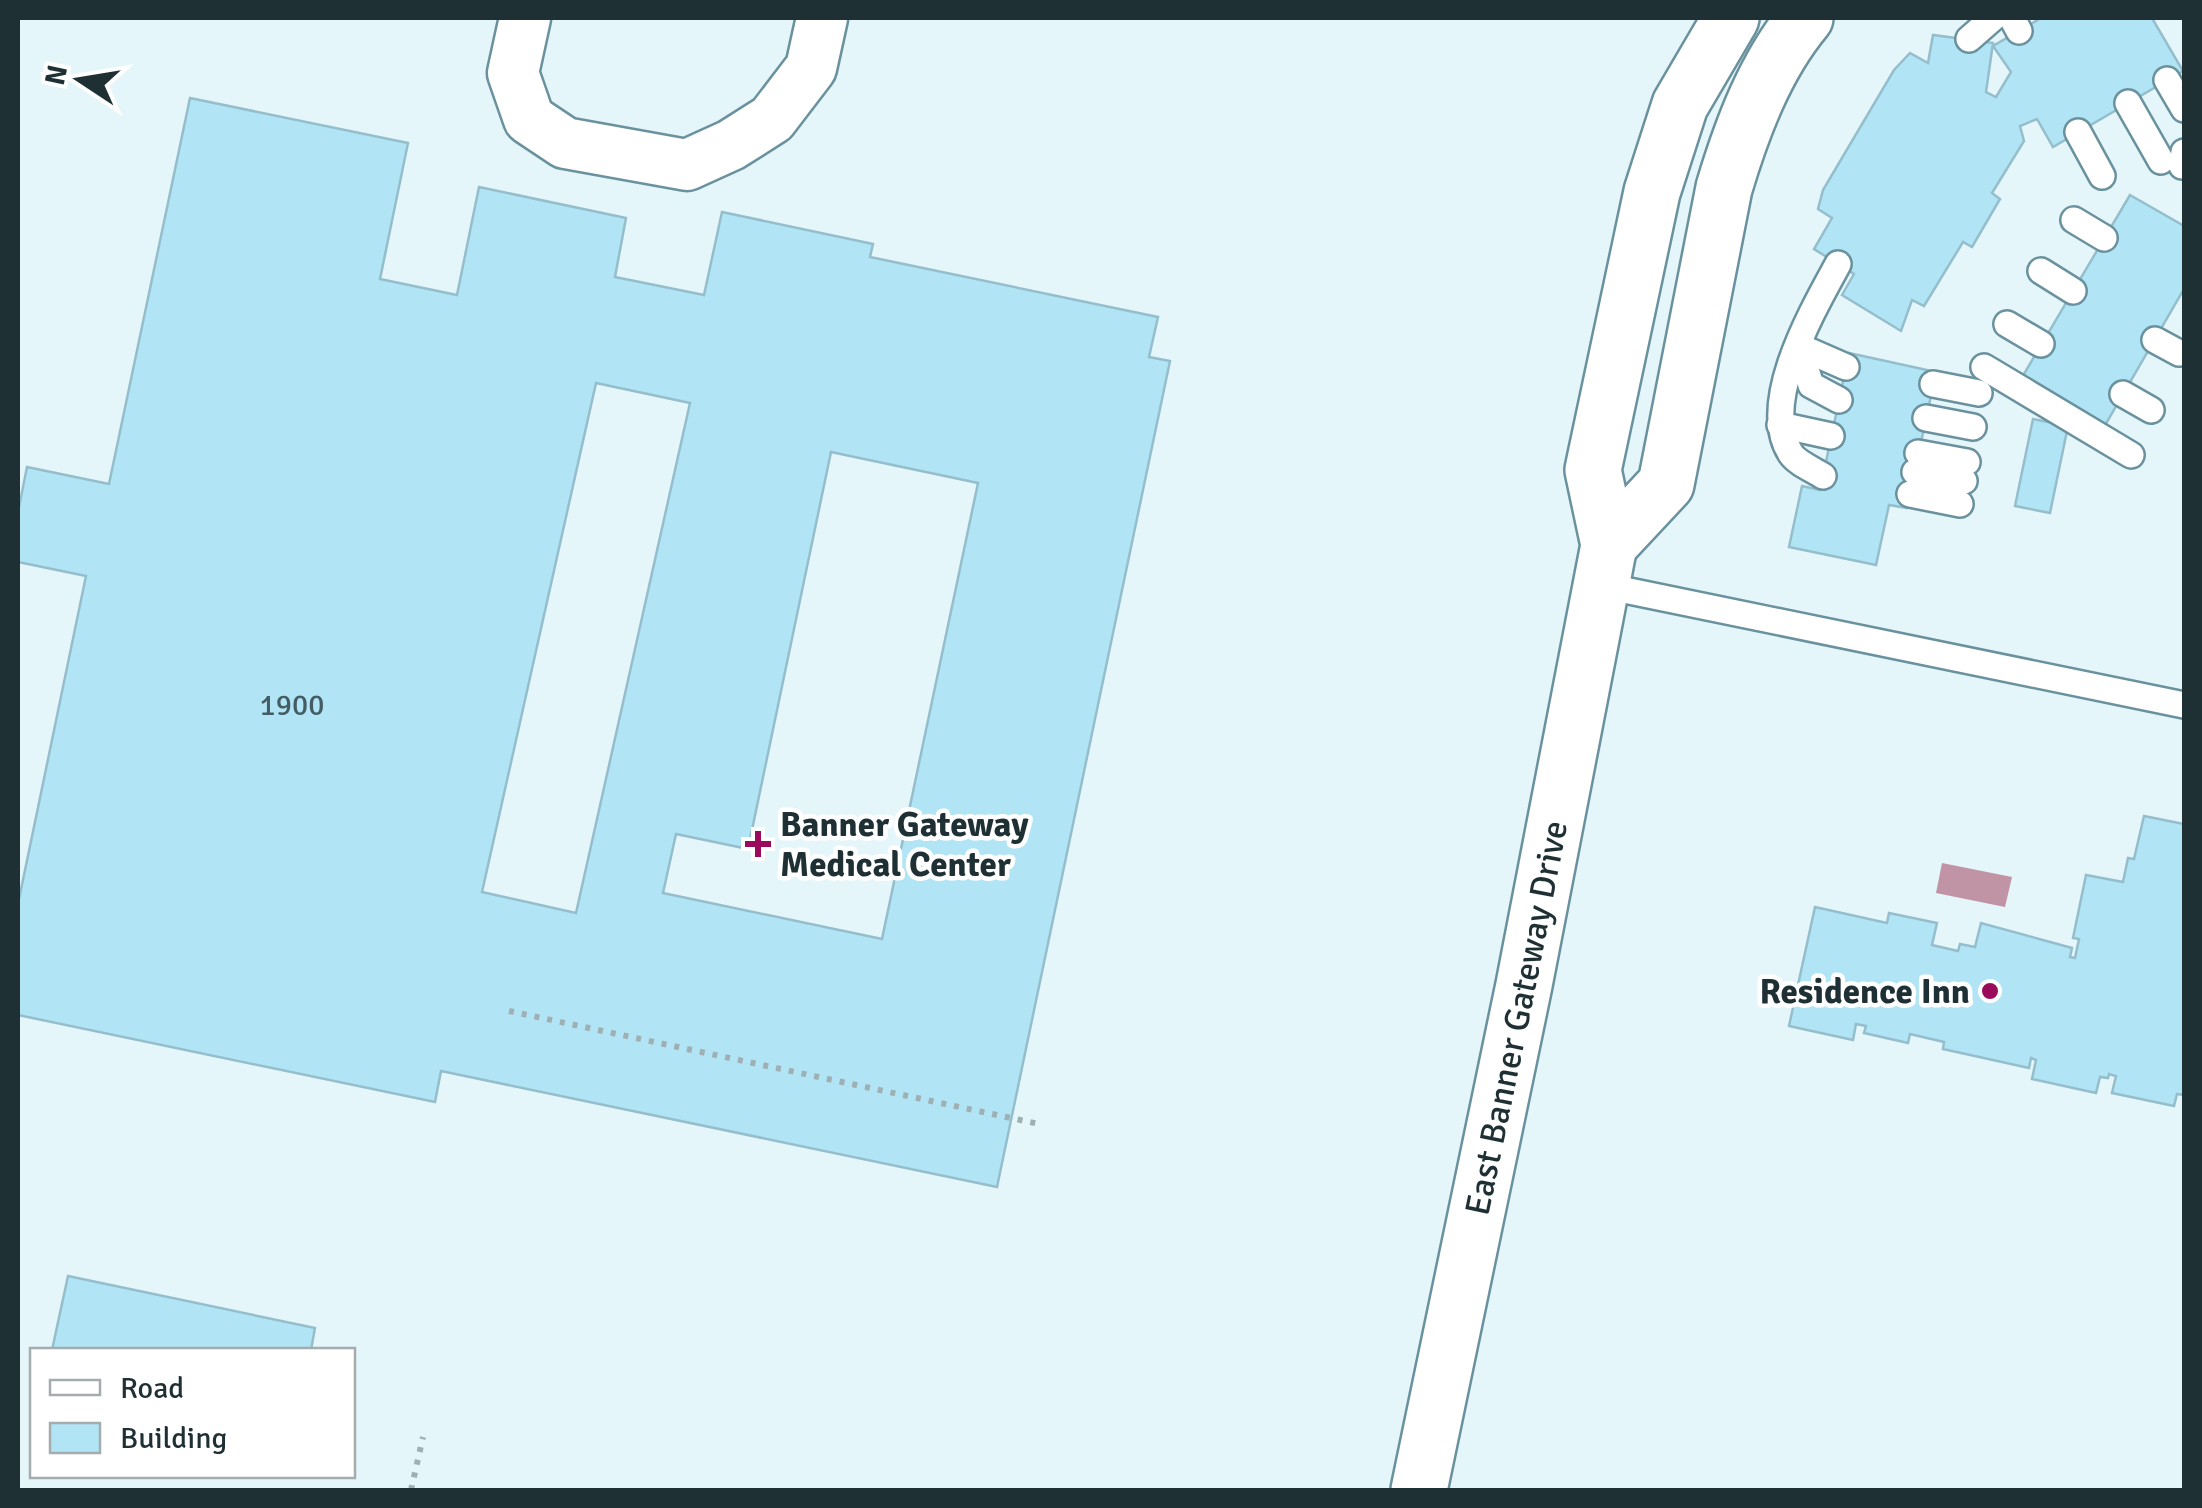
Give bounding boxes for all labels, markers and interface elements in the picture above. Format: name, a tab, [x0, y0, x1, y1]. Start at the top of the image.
north arrow	[30, 30, 130, 130]
text: N	[38, 62, 75, 88]
house number: 1900	[260, 687, 324, 724]
place label: Banner Gateway Medical Center	[780, 803, 1029, 886]
street label: East Banner Gateway Drive	[1455, 817, 1577, 1219]
marker: Banner Gateway Medical Center	[745, 831, 771, 857]
place label: Residence Inn	[1759, 970, 1970, 1013]
marker: Residence Inn	[1979, 980, 2001, 1002]
legend	[30, 1348, 355, 1478]
text: Road	[120, 1370, 184, 1407]
text: Building	[120, 1420, 227, 1457]

